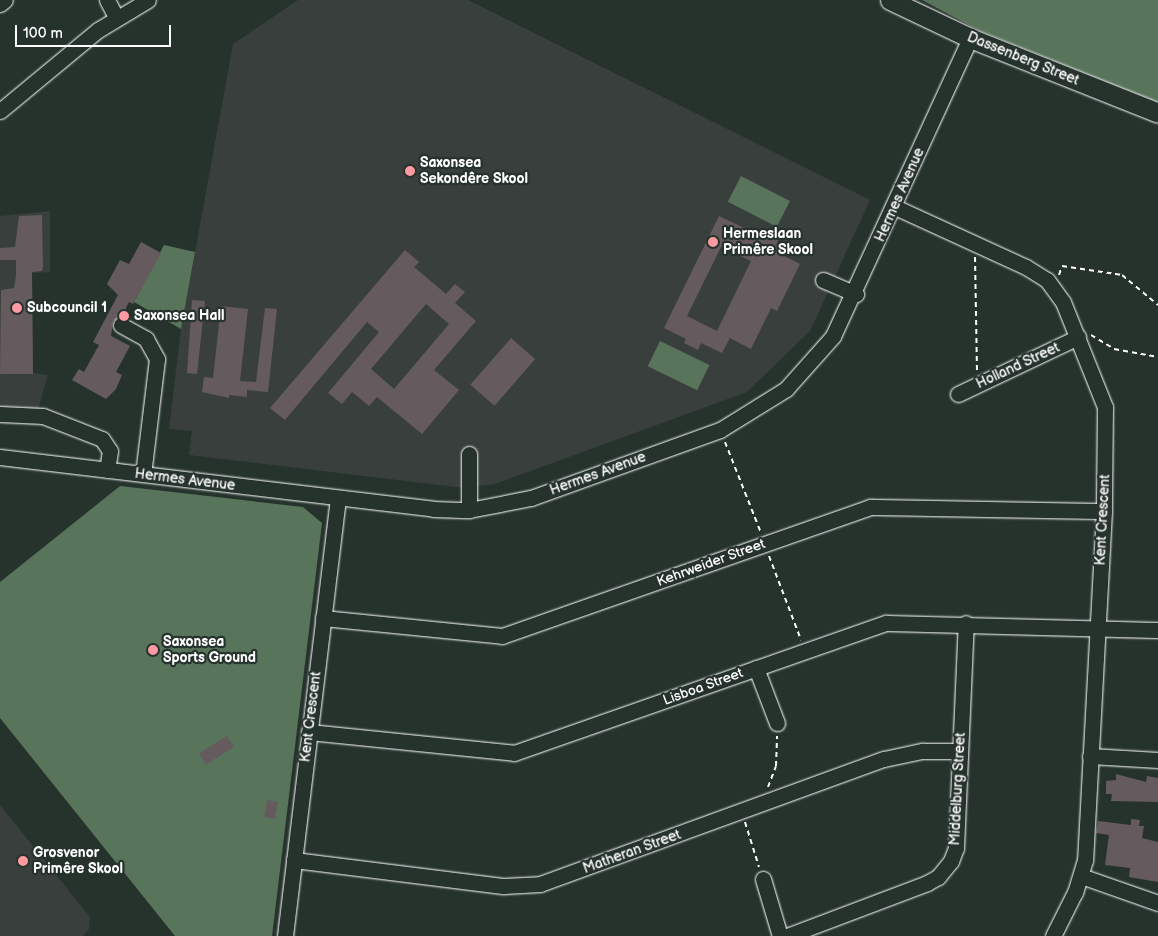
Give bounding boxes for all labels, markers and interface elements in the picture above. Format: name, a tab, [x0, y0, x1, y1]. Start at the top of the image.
scale bar	[18, 15, 174, 47]
text: 100 m	[23, 24, 63, 43]
street label: Dassenberg Street	[965, 29, 1081, 89]
street label: Hermes Avenue	[872, 145, 928, 245]
place label: Saxonsea Sekondêre Skool	[420, 155, 528, 188]
marker: Saxonsea Sekondêre Skool	[404, 165, 416, 177]
place label: Hermeslaan Primêre Skool	[723, 226, 813, 258]
marker: Hermeslaan Primêre Skool	[707, 236, 719, 248]
place label: Subcouncil 1	[27, 300, 107, 316]
marker: Subcouncil 1	[11, 302, 23, 314]
place label: Saxonsea Hall	[134, 308, 224, 324]
marker: Saxonsea Hall	[118, 310, 130, 322]
street label: Holland Street	[973, 339, 1063, 393]
street label: Hermes Avenue	[548, 449, 648, 499]
street label: Hermes Avenue	[134, 465, 236, 495]
street label: Kent Crescent	[1092, 474, 1114, 566]
street label: Kehrweider Street	[654, 536, 768, 590]
place label: Saxonsea Sports Ground	[163, 634, 256, 666]
marker: Saxonsea Sports Ground	[147, 644, 159, 656]
street label: Lisboa Street	[661, 665, 745, 709]
street label: Kent Crescent	[297, 671, 325, 763]
street label: Middelburg Street	[947, 732, 969, 846]
street label: Matheran Street	[581, 826, 683, 878]
place label: Grosvenor Primêre Skool	[33, 845, 123, 878]
marker: Grosvenor Primêre Skool	[17, 855, 29, 867]

